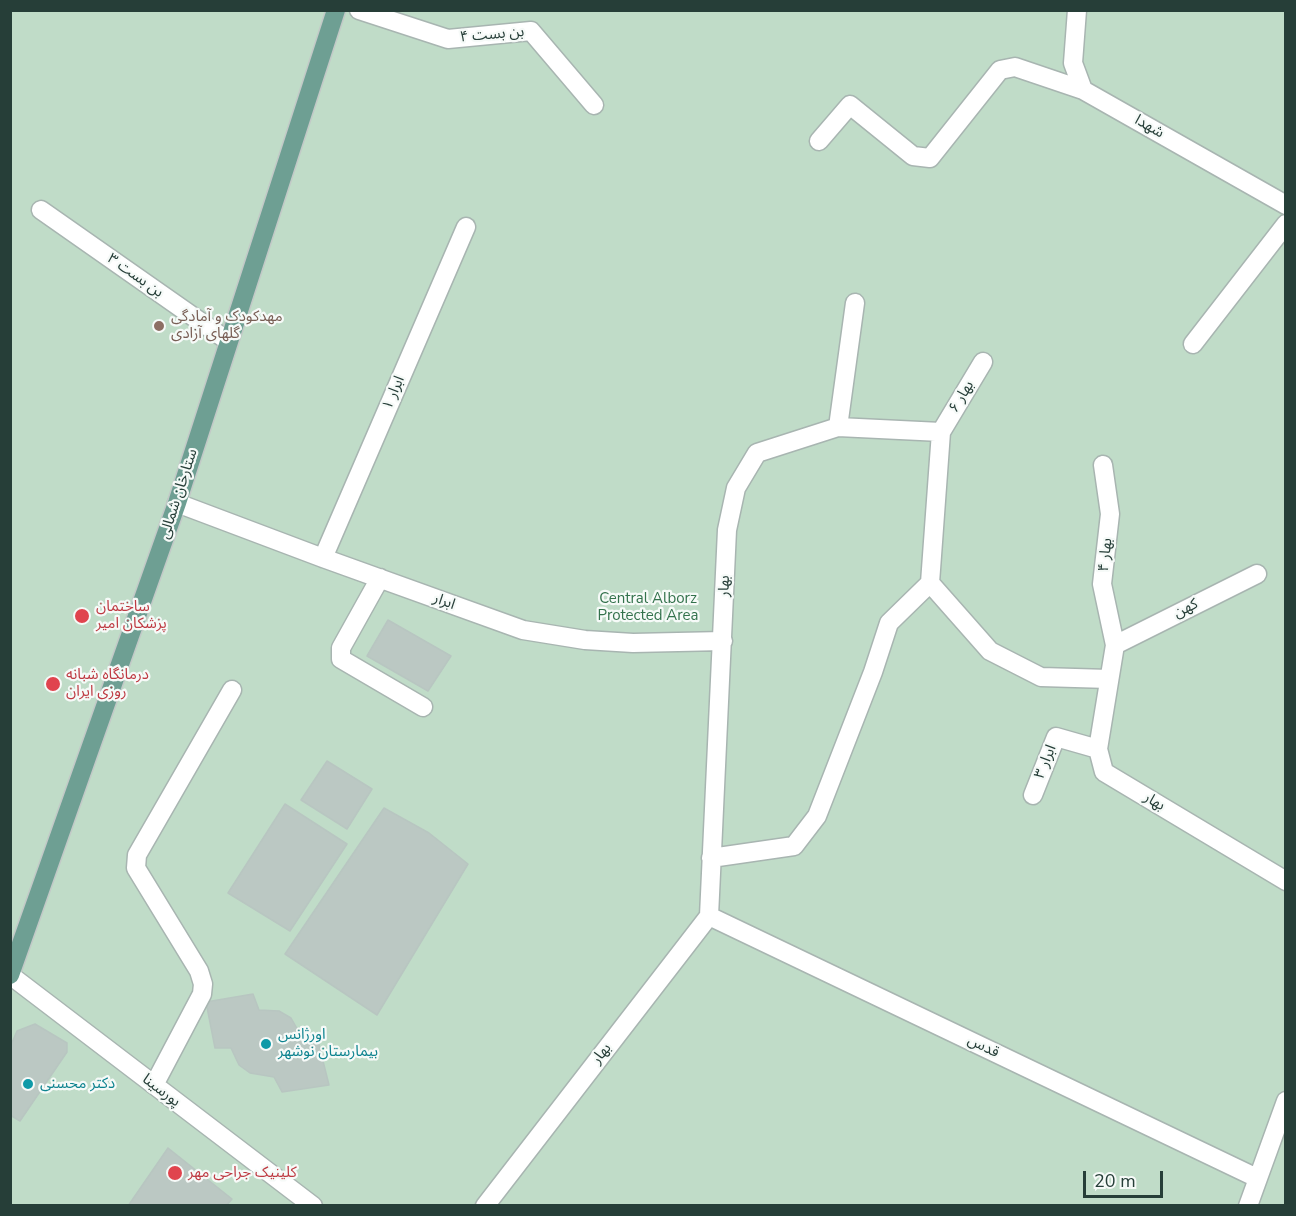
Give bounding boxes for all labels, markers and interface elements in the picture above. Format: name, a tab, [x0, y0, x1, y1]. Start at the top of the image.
street label: بن بست ۴	[459, 23, 525, 47]
street label: شهدا	[1131, 111, 1167, 143]
street label: بن بست ۳	[103, 250, 167, 302]
place label: مهدکودک و آمادگی گلهای آزادی	[171, 308, 283, 343]
marker: مهدکودک و آمادگی گلهای آزادی	[152, 319, 166, 333]
street label: ابرار ۱	[379, 374, 409, 412]
street label: بهار ۶	[946, 378, 978, 416]
street label: ستارخان شمالی	[156, 447, 202, 541]
street label: بهار ۴	[1095, 537, 1117, 573]
street label: بهار	[716, 575, 734, 597]
street label: ابرار	[430, 590, 458, 614]
park label: Central Alborz Protected Area	[598, 590, 698, 625]
street label: کهن	[1171, 595, 1201, 623]
place label: ساختمان پزشکان امیر	[96, 598, 167, 633]
marker: ساختمان پزشکان امیر	[73, 607, 91, 625]
place label: درمانگاه شبانه روزی ایران	[66, 666, 149, 701]
marker: درمانگاه شبانه روزی ایران	[44, 675, 62, 693]
street label: ابرار ۳	[1031, 743, 1061, 781]
street label: بهار	[1140, 789, 1168, 815]
place label: اورژانس بیمارستان نوشهر	[278, 1026, 378, 1061]
street label: قدس	[964, 1032, 1002, 1062]
marker: اورژانس بیمارستان نوشهر	[259, 1037, 273, 1051]
street label: بهار	[588, 1040, 616, 1068]
street label: پورسینا	[138, 1071, 184, 1111]
place label: دکتر محسنی	[40, 1075, 115, 1093]
marker: دکتر محسنی	[21, 1077, 35, 1091]
scale bar	[1086, 1159, 1166, 1197]
marker: کلینیک جراحی مهر	[166, 1164, 184, 1182]
place label: کلینیک جراحی مهر	[188, 1164, 297, 1182]
text: 20 m	[1094, 1169, 1136, 1193]

